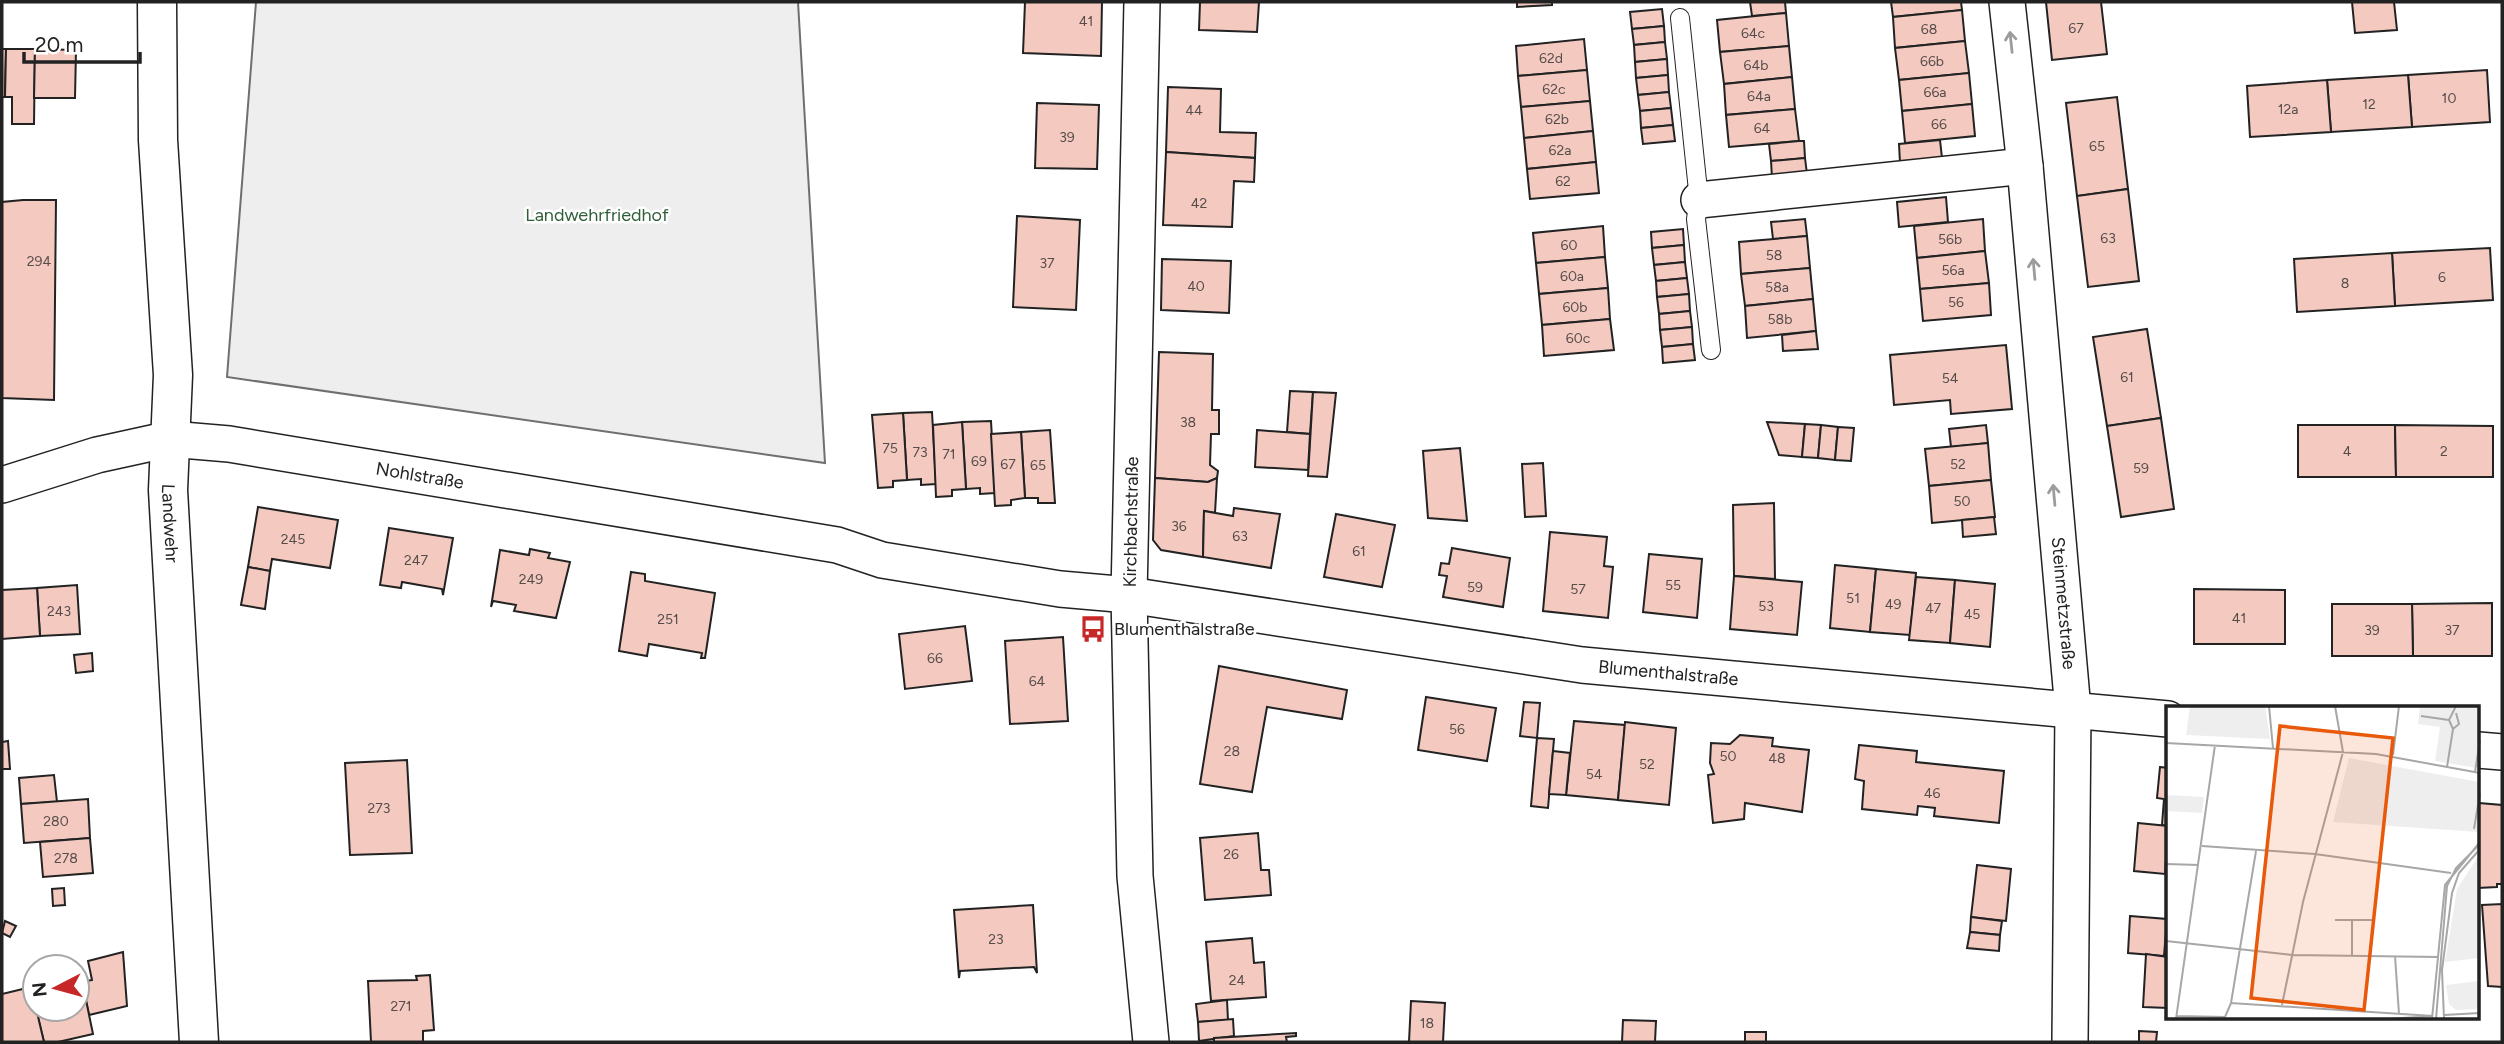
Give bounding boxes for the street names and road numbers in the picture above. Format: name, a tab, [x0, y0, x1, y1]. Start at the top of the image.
street label: Kirchbachstraße	[1119, 456, 1143, 588]
street label: Nohlstraße	[374, 458, 466, 494]
street label: Landwehr	[157, 483, 183, 563]
street label: Steinmetzstraße	[2047, 536, 2080, 671]
street label: Blumenthalstraße	[1597, 656, 1740, 690]

